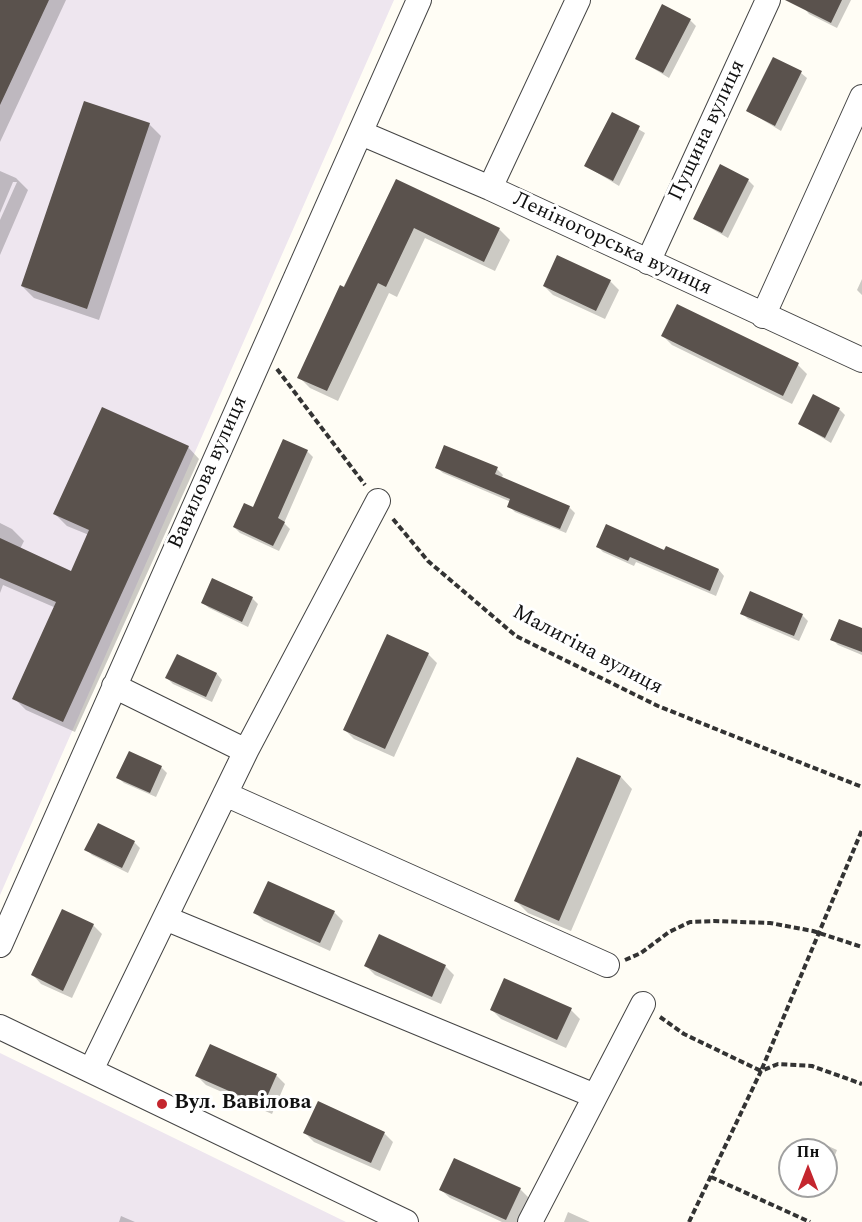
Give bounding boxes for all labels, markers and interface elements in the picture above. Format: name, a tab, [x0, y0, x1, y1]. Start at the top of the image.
street label: Пущина вулиця	[664, 56, 752, 206]
street label: Леніногорська вулиця	[508, 188, 716, 302]
street label: Вавилова вулиця	[164, 393, 254, 553]
street label: Малигіна вулиця	[508, 601, 666, 701]
place label: Вул. Вавілова	[174, 1091, 312, 1117]
marker: Вул. Вавілова	[155, 1097, 169, 1111]
north arrow	[778, 1138, 838, 1198]
text: Пн	[796, 1140, 820, 1164]

